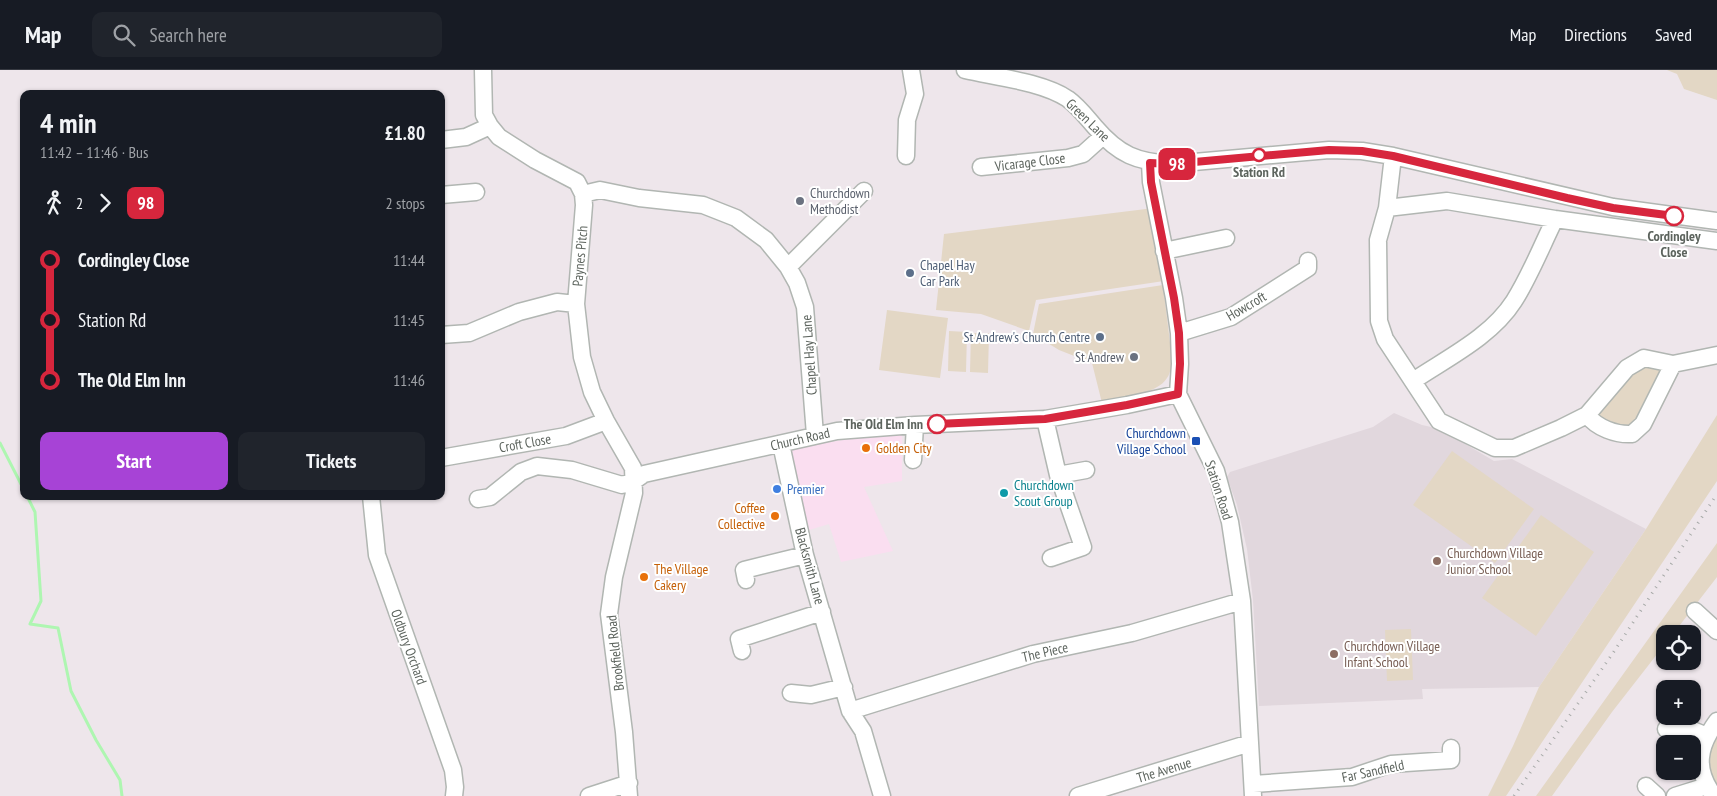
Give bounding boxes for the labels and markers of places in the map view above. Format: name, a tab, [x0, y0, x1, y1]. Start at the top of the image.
marker: Station Rd	[1252, 148, 1266, 162]
place label: Station Rd	[1233, 163, 1285, 181]
place label: Churchdown Methodist	[810, 184, 870, 218]
marker: Churchdown Methodist	[794, 195, 806, 207]
marker: Cordingley Close	[1664, 206, 1684, 226]
place label: Cordingley Close	[1647, 227, 1701, 261]
place label: Chapel Hay Car Park	[920, 256, 975, 290]
marker: Chapel Hay Car Park	[904, 267, 916, 279]
place label: St Andrew's Church Centre	[963, 328, 1090, 346]
marker: St Andrew's Church Centre	[1094, 331, 1106, 343]
place label: St Andrew	[1075, 348, 1125, 366]
marker: St Andrew	[1128, 351, 1140, 363]
marker: The Old Elm Inn	[927, 414, 947, 434]
place label: The Old Elm Inn	[844, 415, 923, 433]
place label: Churchdown Village School	[1116, 424, 1187, 458]
marker: Churchdown Village School	[1190, 435, 1202, 447]
place label: Golden City	[876, 439, 932, 457]
marker: Golden City	[860, 442, 872, 454]
place label: Churchdown Scout Group	[1014, 476, 1074, 510]
place label: Premier	[787, 480, 824, 498]
marker: Premier	[771, 483, 783, 495]
marker: Churchdown Scout Group	[998, 487, 1010, 499]
place label: Coffee Collective	[718, 499, 765, 533]
marker: Coffee Collective	[769, 510, 781, 522]
place label: Churchdown Village Junior School	[1446, 544, 1543, 578]
marker: Churchdown Village Junior School	[1431, 555, 1443, 567]
place label: The Village Cakery	[654, 560, 709, 594]
marker: The Village Cakery	[638, 571, 650, 583]
place label: Churchdown Village Infant School	[1344, 637, 1440, 671]
marker: Churchdown Village Infant School	[1328, 648, 1340, 660]

